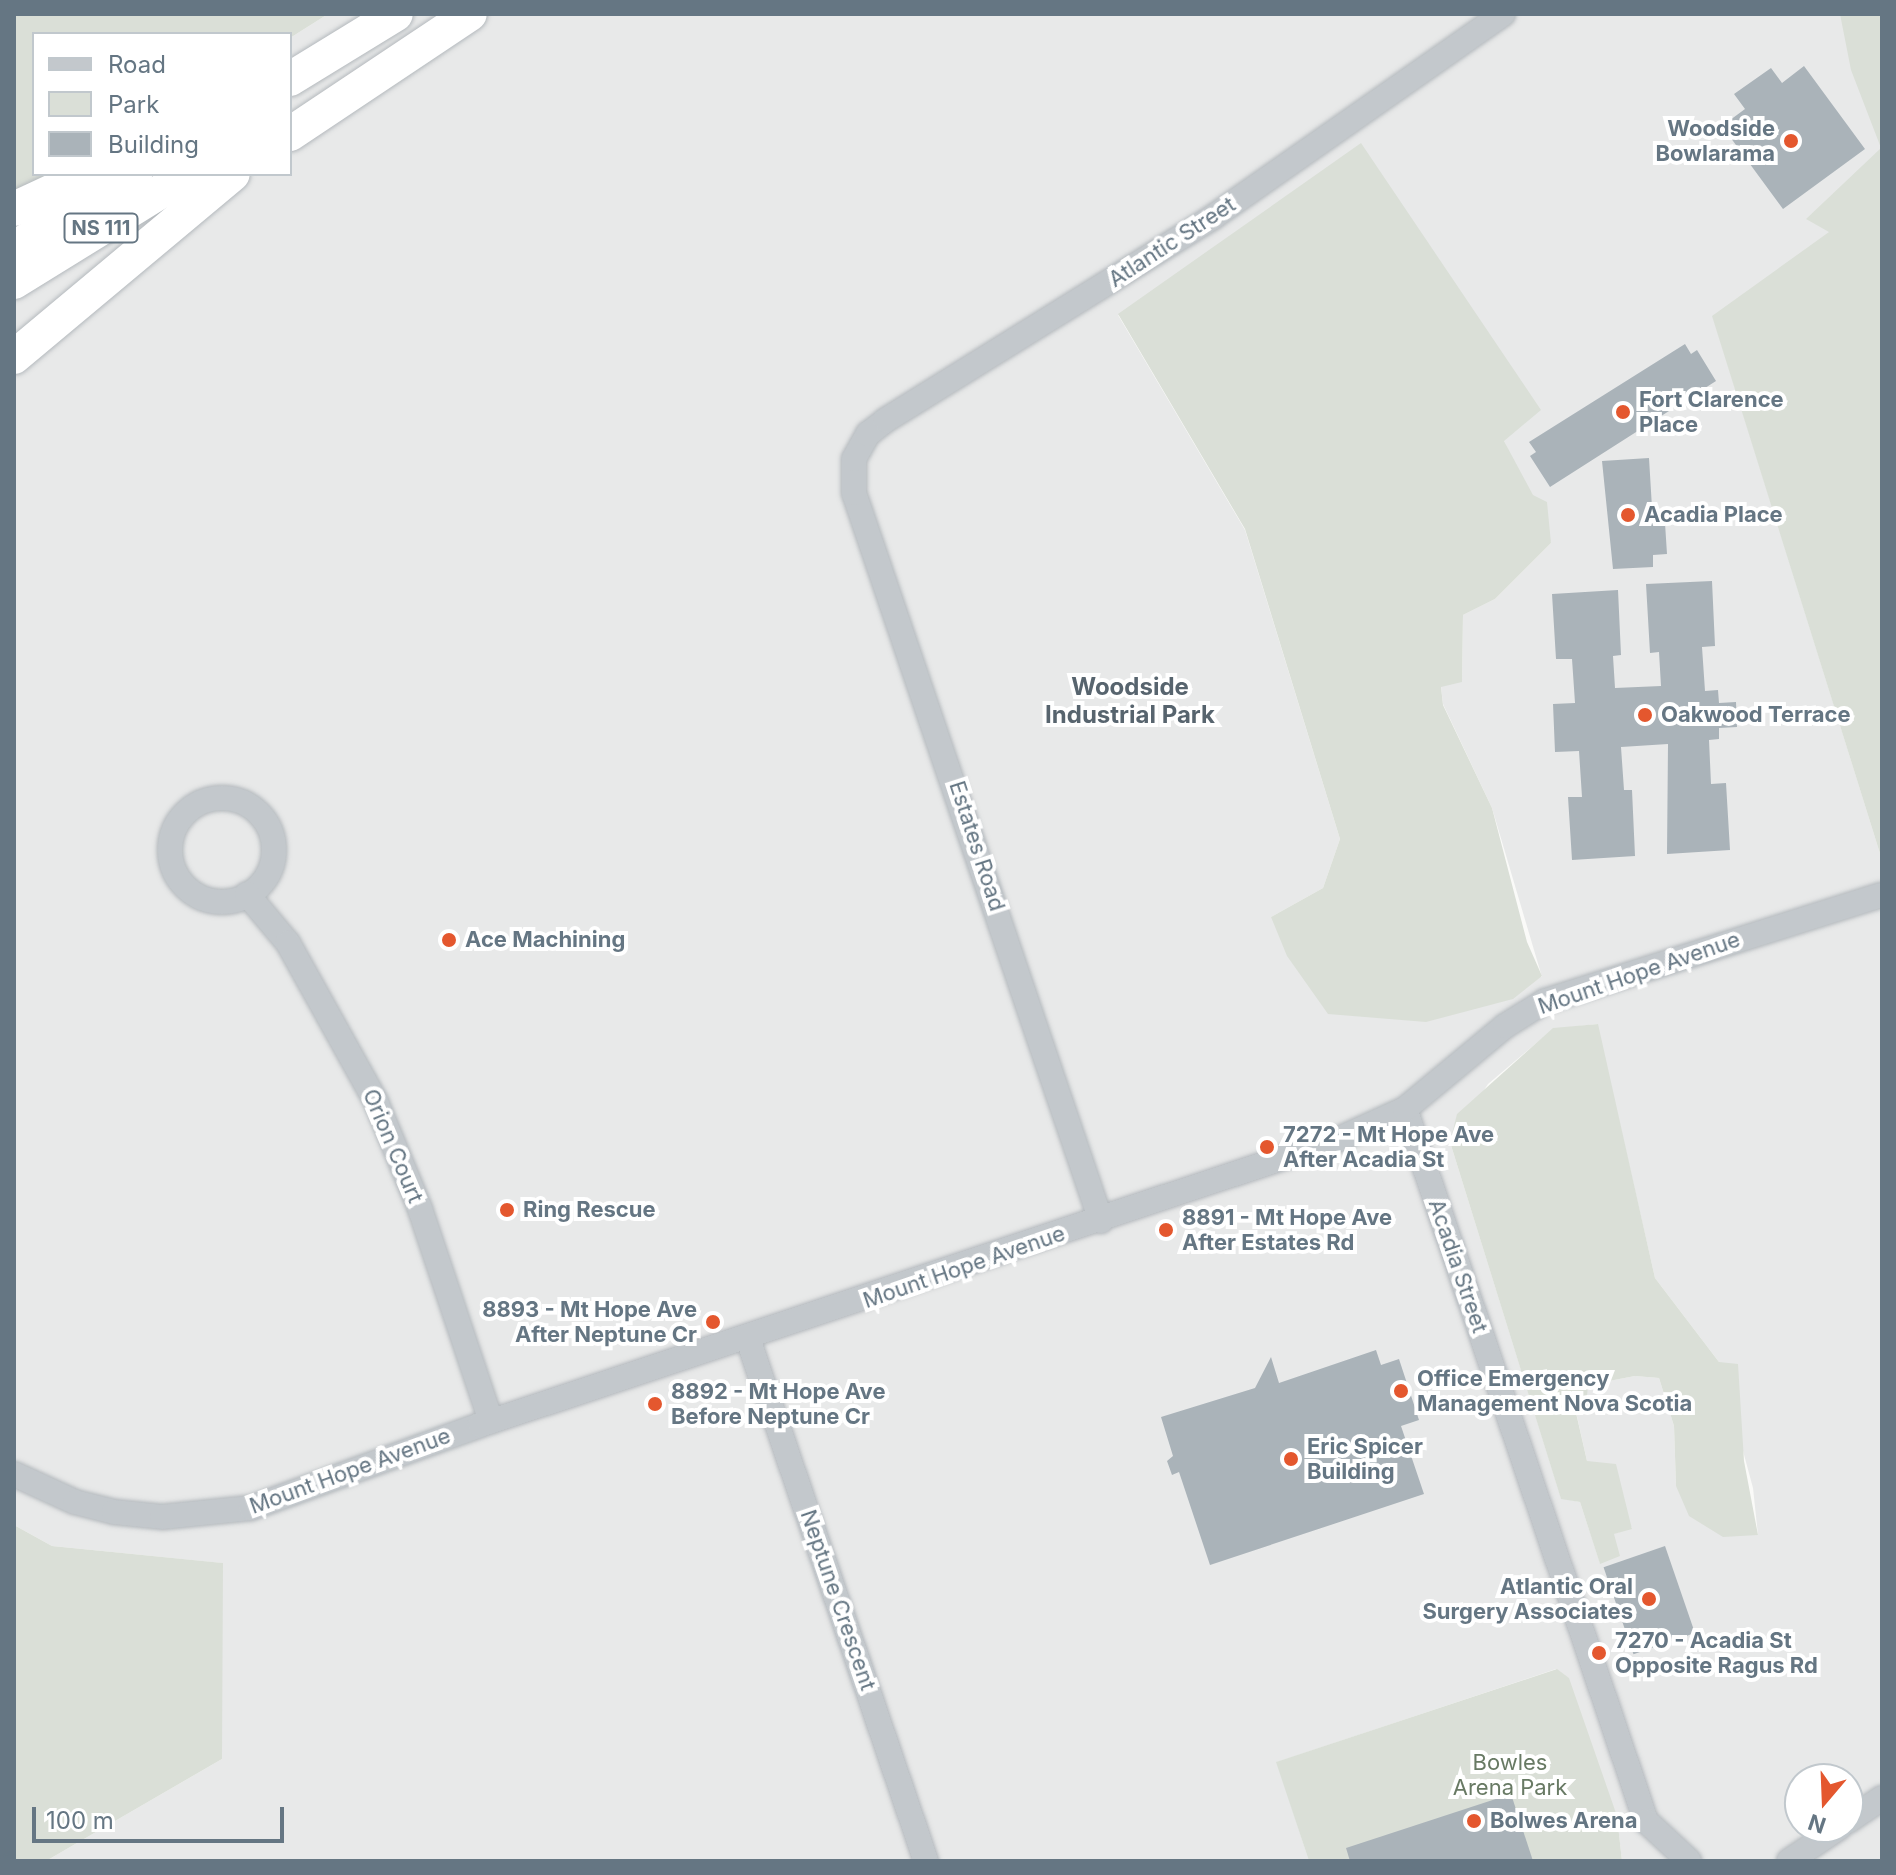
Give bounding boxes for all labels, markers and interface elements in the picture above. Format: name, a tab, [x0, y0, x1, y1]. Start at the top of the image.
legend	[32, 32, 292, 176]
text: Road	[108, 50, 166, 79]
text: Park	[108, 90, 159, 119]
place label: Woodside Bowlarama	[1656, 115, 1775, 166]
text: Building	[108, 130, 199, 159]
marker: Woodside Bowlarama	[1782, 132, 1800, 150]
street label: Atlantic Street	[1104, 191, 1240, 293]
road number: NS 111	[63, 212, 139, 244]
place label: Fort Clarence Place	[1639, 386, 1784, 438]
marker: Fort Clarence Place	[1614, 403, 1632, 421]
place label: Acadia Place	[1644, 502, 1783, 528]
marker: Acadia Place	[1619, 506, 1637, 524]
district label: Woodside Industrial Park	[1045, 673, 1215, 729]
place label: Oakwood Terrace	[1661, 702, 1851, 728]
marker: Oakwood Terrace	[1636, 706, 1654, 724]
street label: Estates Road	[944, 778, 1010, 914]
street label: Mount Hope Avenue	[1535, 926, 1743, 1020]
place label: Ace Machining	[465, 927, 625, 953]
marker: Ace Machining	[440, 931, 458, 949]
street label: Orion Court	[357, 1085, 429, 1207]
place label: 7272 - Mt Hope Ave After Acadia St	[1283, 1121, 1494, 1172]
marker: 7272 - Mt Hope Ave After Acadia St	[1258, 1138, 1276, 1156]
street label: Acadia Street	[1423, 1196, 1493, 1336]
place label: Ring Rescue	[523, 1197, 656, 1223]
marker: Ring Rescue	[498, 1201, 516, 1219]
place label: 8891 - Mt Hope Ave After Estates Rd	[1182, 1204, 1392, 1256]
street label: Mount Hope Avenue	[860, 1220, 1068, 1314]
marker: 8891 - Mt Hope Ave After Estates Rd	[1157, 1221, 1175, 1239]
place label: 8893 - Mt Hope Ave After Neptune Cr	[482, 1296, 697, 1348]
marker: 8893 - Mt Hope Ave After Neptune Cr	[704, 1313, 722, 1331]
place label: Office Emergency Management Nova Scotia	[1417, 1365, 1692, 1416]
place label: 8892 - Mt Hope Ave Before Neptune Cr	[671, 1378, 886, 1430]
marker: Office Emergency Management Nova Scotia	[1392, 1382, 1410, 1400]
marker: 8892 - Mt Hope Ave Before Neptune Cr	[646, 1395, 664, 1413]
street label: Mount Hope Avenue	[246, 1422, 454, 1520]
place label: Eric Spicer Building	[1307, 1433, 1423, 1484]
marker: Eric Spicer Building	[1282, 1450, 1300, 1468]
street label: Neptune Crescent	[795, 1506, 881, 1694]
place label: Atlantic Oral Surgery Associates	[1422, 1573, 1633, 1624]
marker: Atlantic Oral Surgery Associates	[1640, 1590, 1658, 1608]
place label: 7270 - Acadia St Opposite Ragus Rd	[1615, 1627, 1818, 1678]
marker: 7270 - Acadia St Opposite Ragus Rd	[1590, 1644, 1608, 1662]
park label: Bowles Arena Park	[1453, 1749, 1567, 1800]
north arrow	[1784, 1763, 1864, 1843]
scale bar	[36, 1791, 288, 1841]
text: 100 m	[46, 1806, 114, 1835]
place label: Bolwes Arena	[1490, 1808, 1637, 1834]
text: N	[1805, 1809, 1829, 1839]
marker: Bolwes Arena	[1465, 1812, 1483, 1830]

